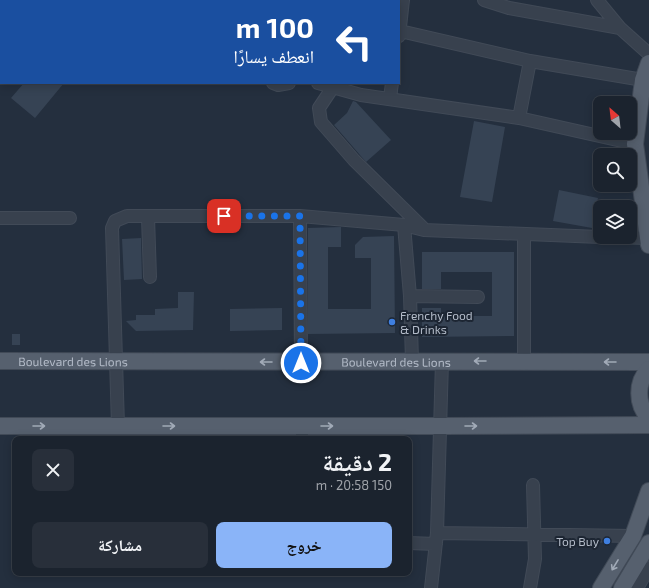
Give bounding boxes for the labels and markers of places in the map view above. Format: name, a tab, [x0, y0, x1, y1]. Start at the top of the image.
pin	[207, 199, 241, 233]
place label: Frenchy Food & Drinks	[400, 308, 473, 336]
marker: Frenchy Food & Drinks	[387, 317, 397, 327]
place label: Top Buy	[556, 534, 600, 548]
marker: Top Buy	[602, 536, 612, 546]

